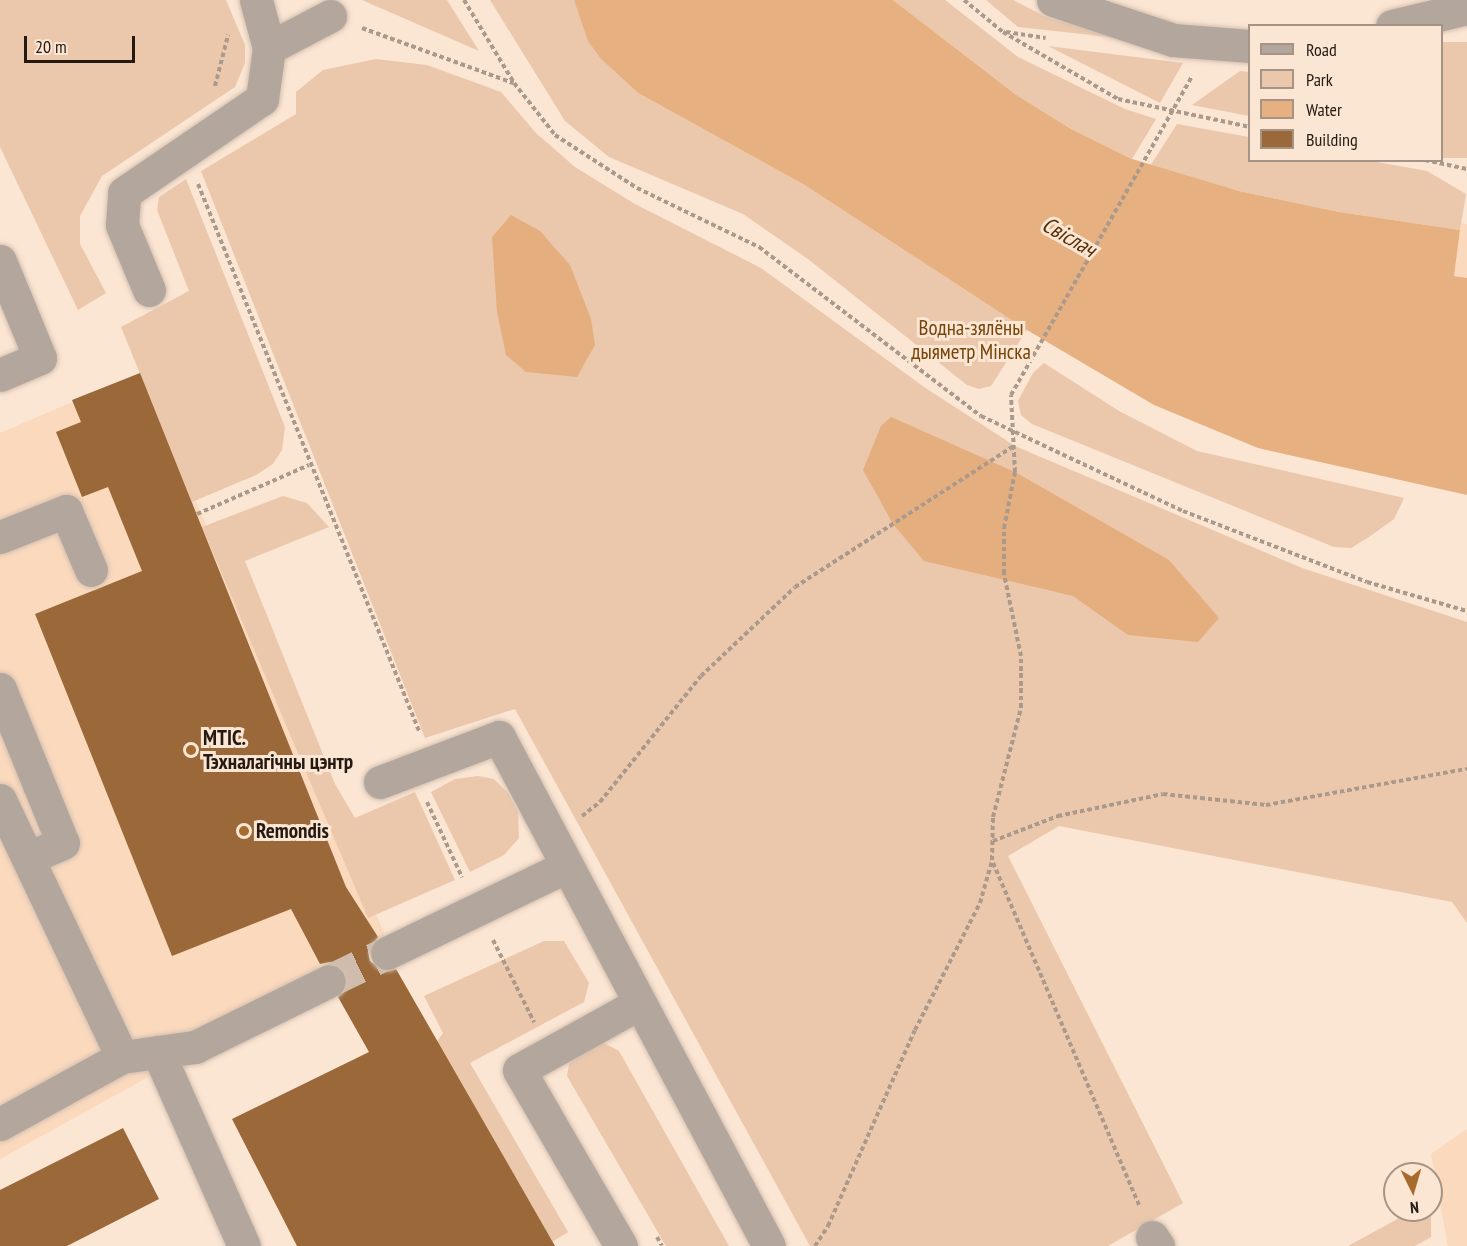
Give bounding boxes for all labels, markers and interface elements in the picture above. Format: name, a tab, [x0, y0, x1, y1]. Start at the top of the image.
scale bar	[27, 24, 138, 62]
legend	[1248, 24, 1443, 162]
text: 20 m	[35, 35, 67, 58]
text: Road	[1306, 38, 1337, 61]
text: Park	[1306, 68, 1333, 91]
text: Water	[1306, 98, 1342, 121]
text: Building	[1306, 128, 1358, 151]
water label: Свіслач	[1037, 211, 1101, 263]
park label: Водна-зялёны дыяметр Мінска	[911, 315, 1031, 365]
place label: МТІС. Тэхналагічны цэнтр	[203, 725, 353, 775]
marker: МТІС. Тэхналагічны цэнтр	[184, 743, 198, 757]
place label: Remondis	[256, 818, 329, 844]
marker: Remondis	[237, 824, 251, 838]
north arrow	[1383, 1162, 1443, 1222]
text: N	[1409, 1198, 1420, 1218]

